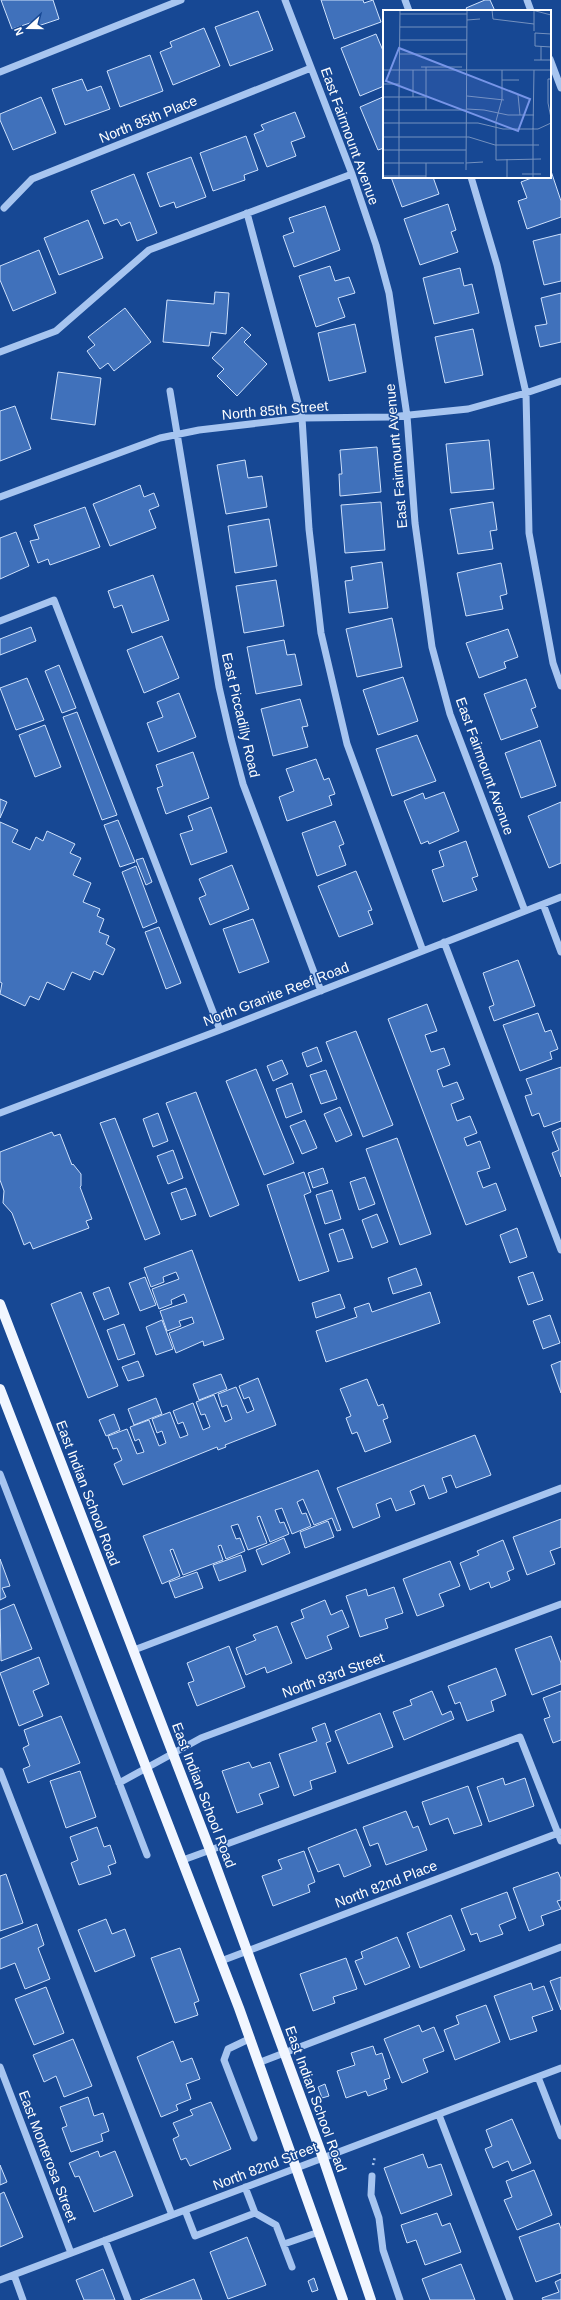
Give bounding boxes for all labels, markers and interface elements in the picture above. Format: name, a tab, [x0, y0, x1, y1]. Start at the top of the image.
north arrow	[8, 8, 48, 48]
inset map	[383, 10, 551, 178]
text: N	[12, 26, 26, 37]
street label: East Fairmount Avenue	[318, 65, 382, 207]
street label: North 85th Place	[97, 92, 200, 146]
street label: East Fairmount Avenue	[382, 383, 410, 529]
street label: North 85th Street	[221, 397, 329, 423]
street label: East Piccadilly Road	[219, 651, 263, 779]
street label: East Fairmount Avenue	[453, 695, 517, 837]
street label: North Granite Reef Road	[201, 959, 351, 1029]
street label: East Indian School Road	[53, 1418, 123, 1568]
street label: North 83rd Street	[280, 1649, 386, 1701]
street label: East Indian School Road	[169, 1720, 239, 1870]
street label: North 82nd Place	[333, 1857, 440, 1911]
street label: East Indian School Road	[282, 2024, 350, 2174]
street label: East Monterosa Street	[16, 2088, 80, 2224]
street label: North 82nd Street	[211, 2139, 320, 2193]

